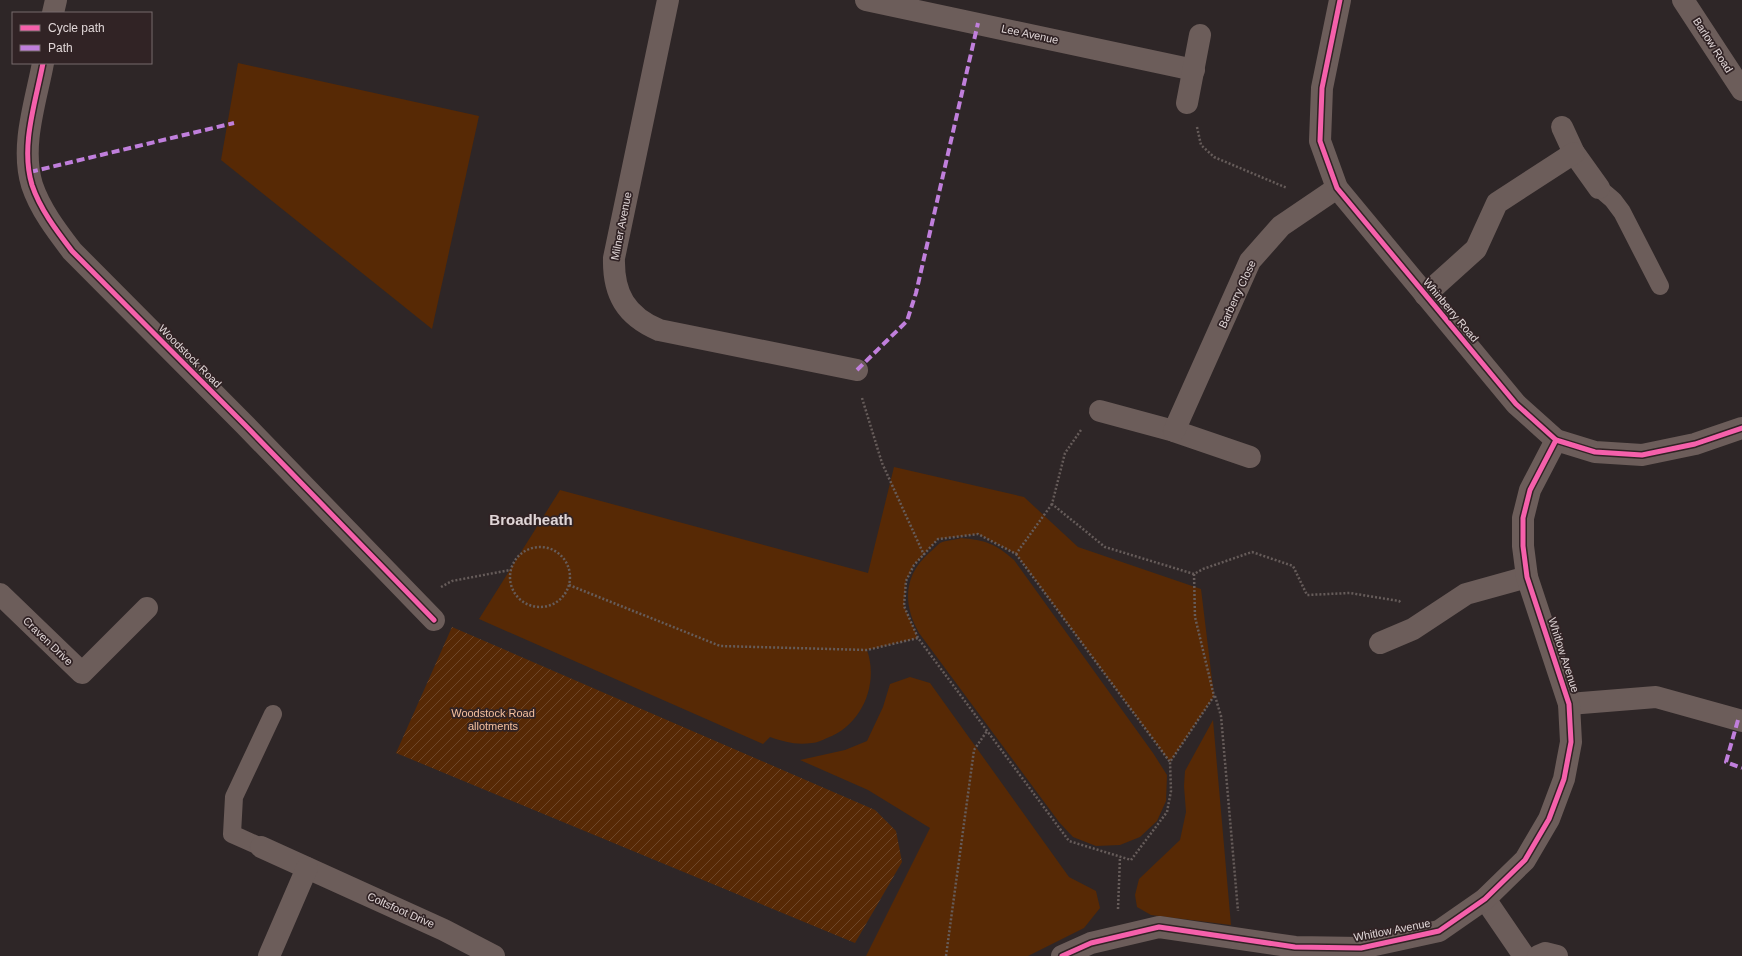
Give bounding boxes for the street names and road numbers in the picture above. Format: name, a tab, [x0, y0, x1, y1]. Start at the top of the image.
street label: Barlow Road	[1691, 15, 1735, 75]
street label: Lee Avenue	[1000, 22, 1060, 46]
street label: Milner Avenue	[608, 191, 634, 261]
street label: Barberry Close	[1216, 258, 1258, 330]
street label: Whinberry Road	[1421, 276, 1481, 344]
street label: Woodstock Road	[156, 322, 224, 390]
street label: Craven Drive	[21, 614, 75, 668]
street label: Whitlow Avenue	[1546, 616, 1582, 694]
street label: Coltsfoot Drive	[366, 890, 436, 930]
street label: Whitlow Avenue	[1353, 917, 1431, 943]

